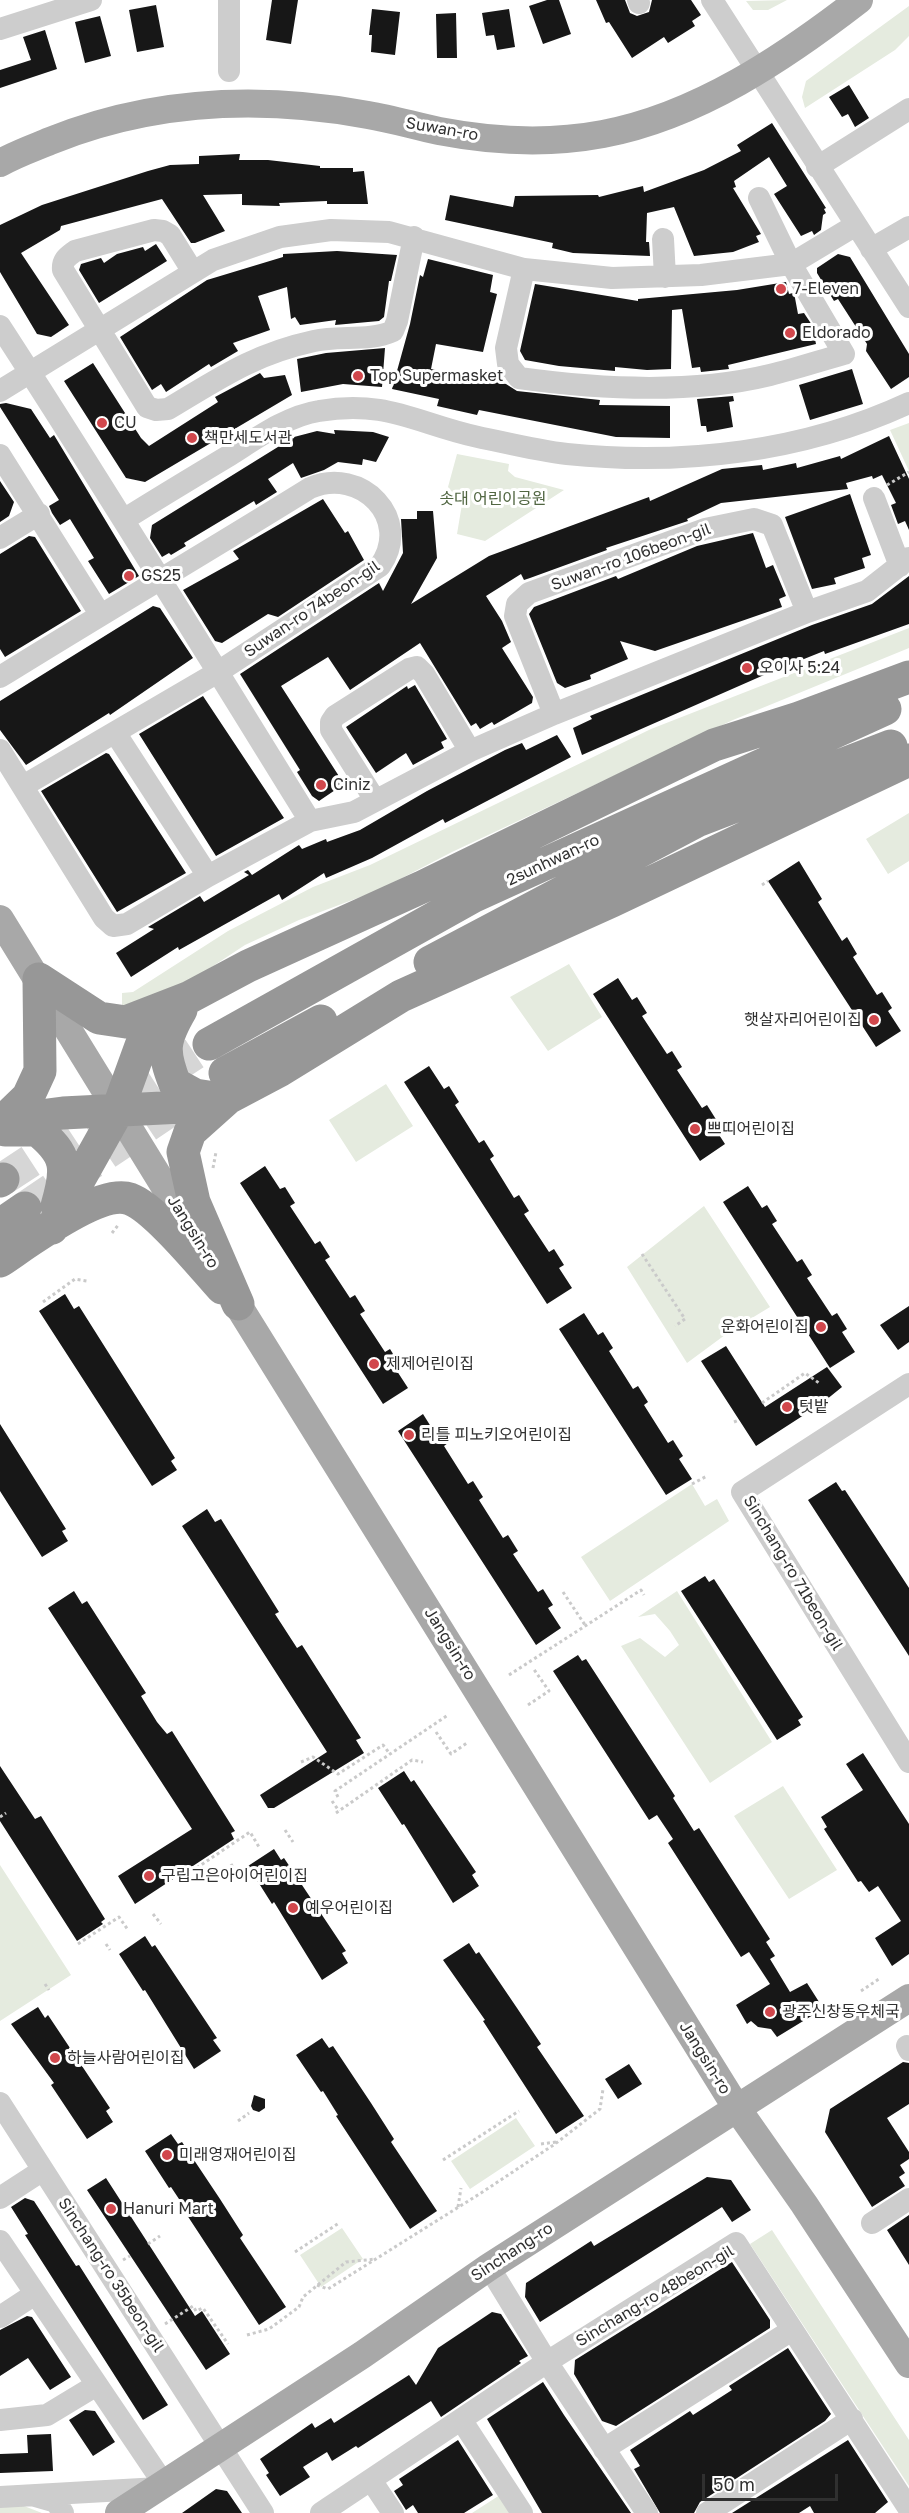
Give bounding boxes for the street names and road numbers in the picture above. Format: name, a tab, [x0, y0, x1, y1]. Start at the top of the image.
street label: Suwan-ro	[404, 113, 480, 145]
street label: Suwan-ro 106beon-gil	[549, 519, 713, 595]
street label: Suwan-ro 74beon-gil	[241, 556, 383, 662]
street label: 2sunhwan-ro	[504, 830, 602, 890]
street label: Jangsin-ro	[163, 1192, 223, 1272]
street label: Sinchang-ro 71beon-gil	[739, 1492, 847, 1654]
street label: Jangsin-ro	[420, 1604, 480, 1684]
street label: Jangsin-ro	[675, 2018, 735, 2098]
street label: Sinchang-ro 35beon-gil	[54, 2194, 168, 2356]
street label: Sinchang-ro	[468, 2219, 556, 2285]
street label: Sinchang-ro 48beon-gil	[573, 2241, 737, 2351]

